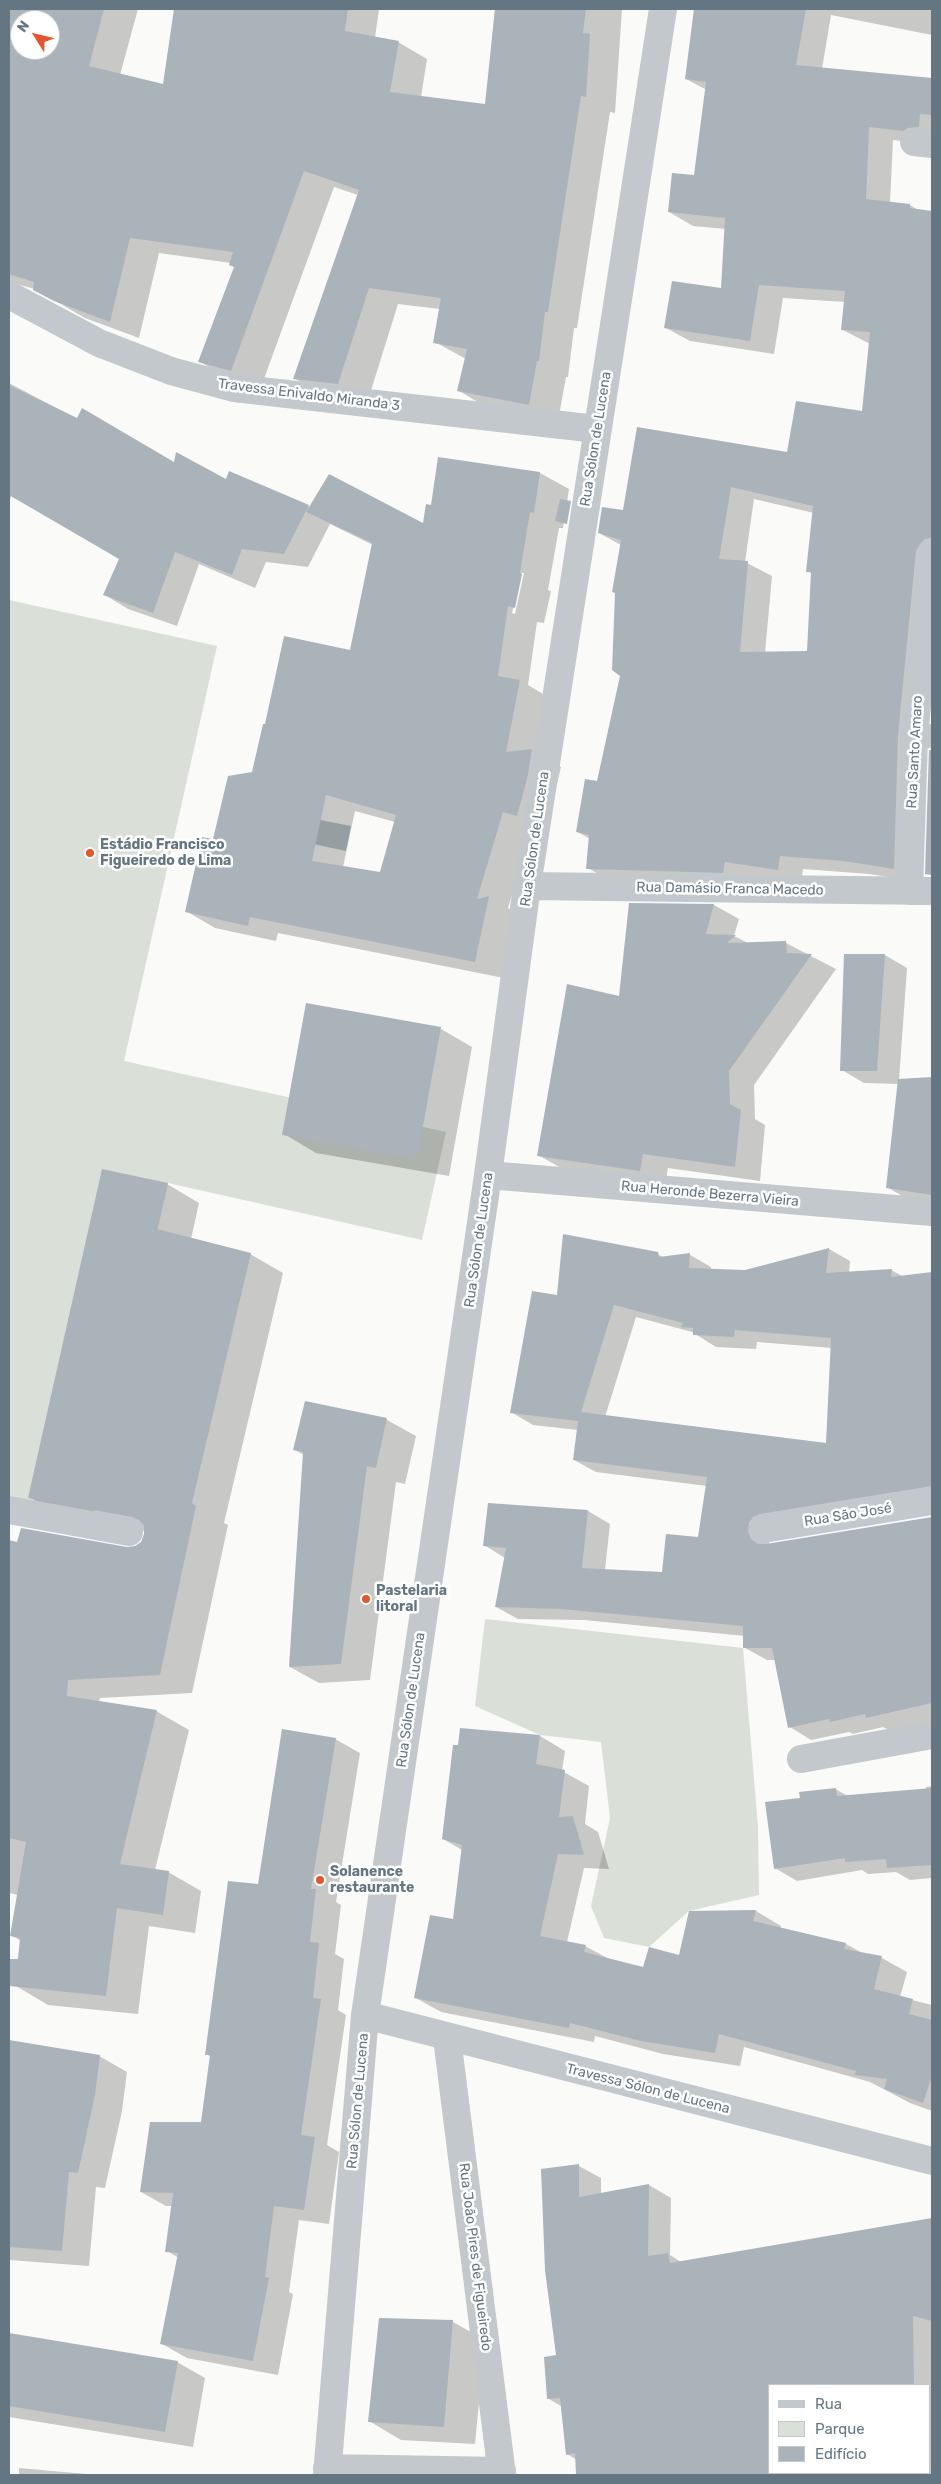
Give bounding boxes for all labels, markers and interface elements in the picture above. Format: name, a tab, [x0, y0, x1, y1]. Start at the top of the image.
north arrow	[10, 10, 60, 60]
text: N	[13, 17, 33, 36]
street label: Rua Sólon de Lucena	[577, 370, 615, 508]
street label: Travessa Enivaldo Miranda 3	[217, 376, 401, 414]
street label: Rua Santo Amaro	[904, 695, 926, 809]
street label: Rua Sólon de Lucena	[517, 770, 553, 908]
place label: Estádio Francisco Figueiredo de Lima	[100, 837, 231, 870]
marker: Estádio Francisco Figueiredo de Lima	[84, 847, 96, 859]
street label: Rua Damásio Franca Macedo	[636, 879, 824, 899]
street label: Rua Sólon de Lucena	[461, 1171, 497, 1309]
street label: Rua Heronde Bezerra Vieira	[620, 1178, 800, 1210]
street label: Rua São José	[803, 1500, 893, 1530]
place label: Pastelaria litoral	[376, 1583, 447, 1615]
marker: Pastelaria litoral	[360, 1593, 372, 1605]
street label: Rua Sólon de Lucena	[393, 1631, 429, 1769]
place label: Solanence restaurante	[330, 1864, 414, 1896]
marker: Solanence restaurante	[314, 1874, 326, 1886]
street label: Rua Sólon de Lucena	[344, 2032, 372, 2170]
street label: Travessa Sólon de Lucena	[564, 2061, 732, 2117]
street label: Rua João Pires de Figueiredo	[455, 2162, 495, 2352]
legend	[768, 2384, 931, 2474]
text: Rua	[815, 2395, 842, 2413]
text: Parque	[815, 2420, 865, 2438]
text: Edifício	[815, 2445, 867, 2463]

